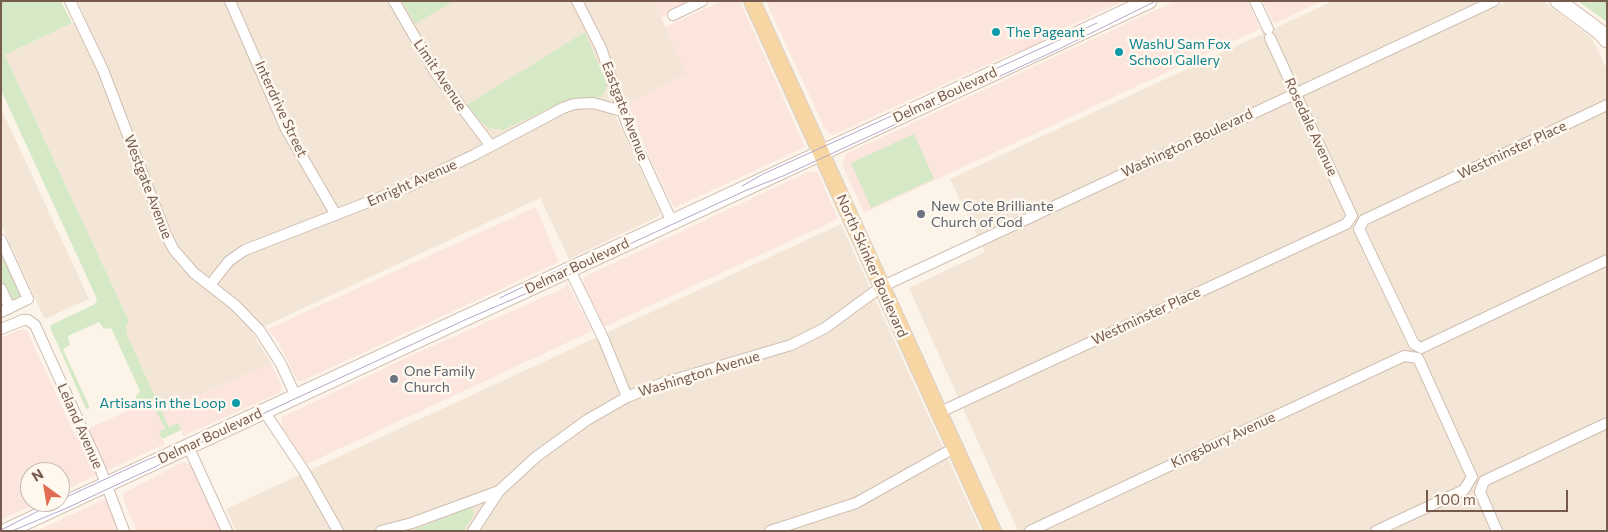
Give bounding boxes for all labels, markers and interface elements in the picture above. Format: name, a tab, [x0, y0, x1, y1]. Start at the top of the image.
place label: The Pageant	[1006, 24, 1085, 40]
marker: The Pageant	[990, 26, 1002, 38]
street label: Limit Avenue	[410, 36, 470, 114]
place label: WashU Sam Fox School Gallery	[1129, 36, 1231, 68]
marker: WashU Sam Fox School Gallery	[1113, 46, 1125, 58]
street label: Interdrive Street	[251, 58, 311, 160]
street label: Eastgate Avenue	[598, 59, 652, 163]
street label: Delmar Boulevard	[890, 64, 1000, 126]
street label: Rosedale Avenue	[1281, 75, 1341, 179]
street label: Washington Boulevard	[1119, 105, 1255, 181]
street label: Westminster Place	[1455, 117, 1569, 183]
street label: Westgate Avenue	[120, 133, 176, 241]
street label: Enright Avenue	[365, 156, 459, 210]
street label: North Skinker Boulevard	[833, 192, 911, 340]
place label: New Cote Brilliante Church of God	[931, 198, 1054, 230]
marker: New Cote Brilliante Church of God	[915, 208, 927, 220]
street label: Delmar Boulevard	[522, 235, 632, 297]
street label: Westminster Place	[1089, 283, 1203, 349]
street label: Washington Avenue	[636, 348, 762, 400]
place label: One Family Church	[404, 363, 475, 396]
marker: One Family Church	[388, 373, 400, 385]
street label: Leland Avenue	[54, 381, 106, 471]
place label: Artisans in the Loop	[99, 395, 226, 411]
marker: Artisans in the Loop	[230, 397, 242, 409]
street label: Delmar Boulevard	[155, 405, 265, 467]
street label: Kingsbury Avenue	[1168, 408, 1278, 472]
north arrow	[20, 462, 70, 512]
text: N	[28, 465, 46, 485]
scale bar	[1428, 480, 1570, 512]
text: 100 m	[1434, 490, 1476, 508]

